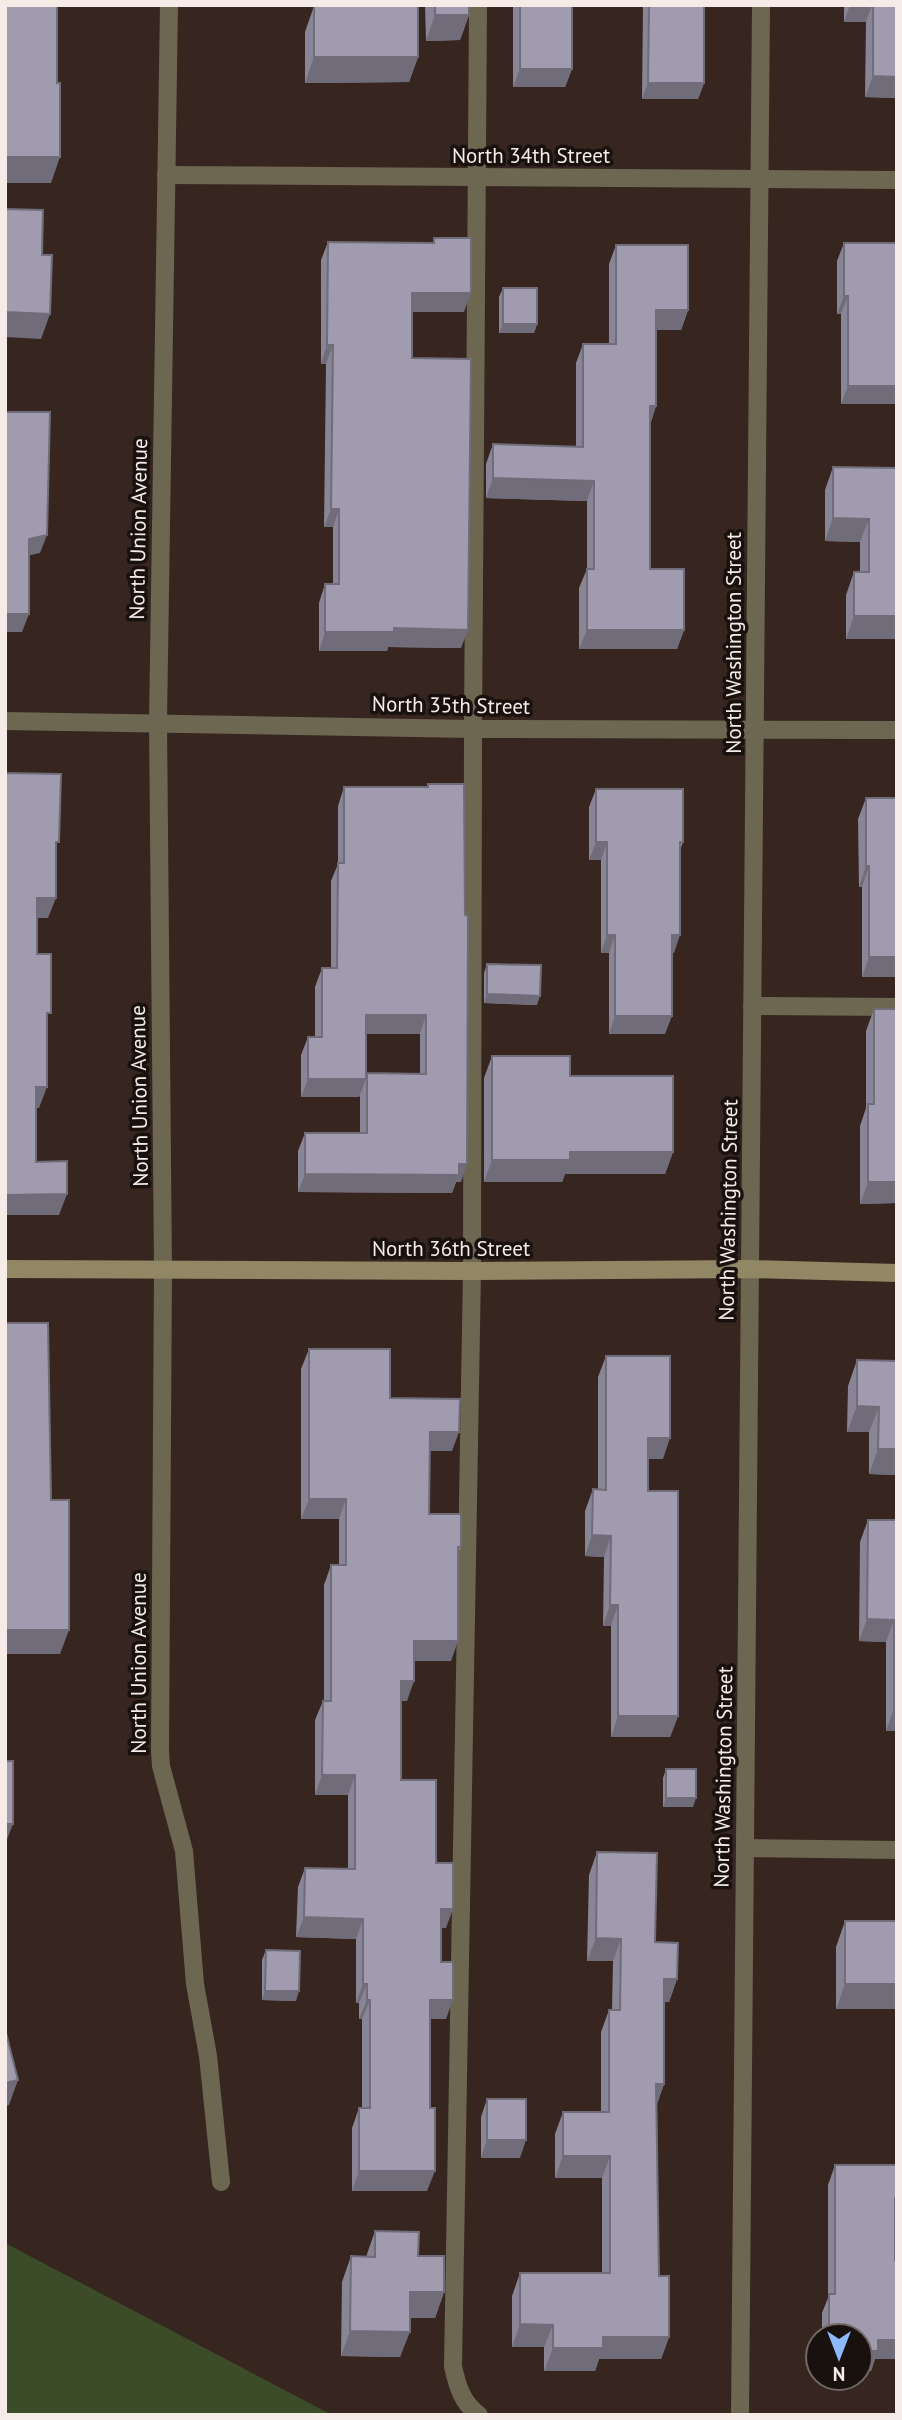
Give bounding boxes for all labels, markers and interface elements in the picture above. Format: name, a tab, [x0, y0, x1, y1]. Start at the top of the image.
street label: North 34th Street	[452, 142, 610, 169]
street label: North Union Avenue	[123, 438, 153, 620]
street label: North Washington Street	[720, 532, 747, 754]
street label: North 35th Street	[372, 690, 530, 720]
street label: North Union Avenue	[124, 1005, 154, 1187]
street label: North Washington Street	[713, 1099, 743, 1321]
street label: North 36th Street	[372, 1235, 530, 1262]
street label: North Union Avenue	[125, 1572, 152, 1754]
street label: North Washington Street	[708, 1666, 738, 1888]
north arrow	[804, 2322, 874, 2392]
text: N	[833, 2362, 845, 2386]

